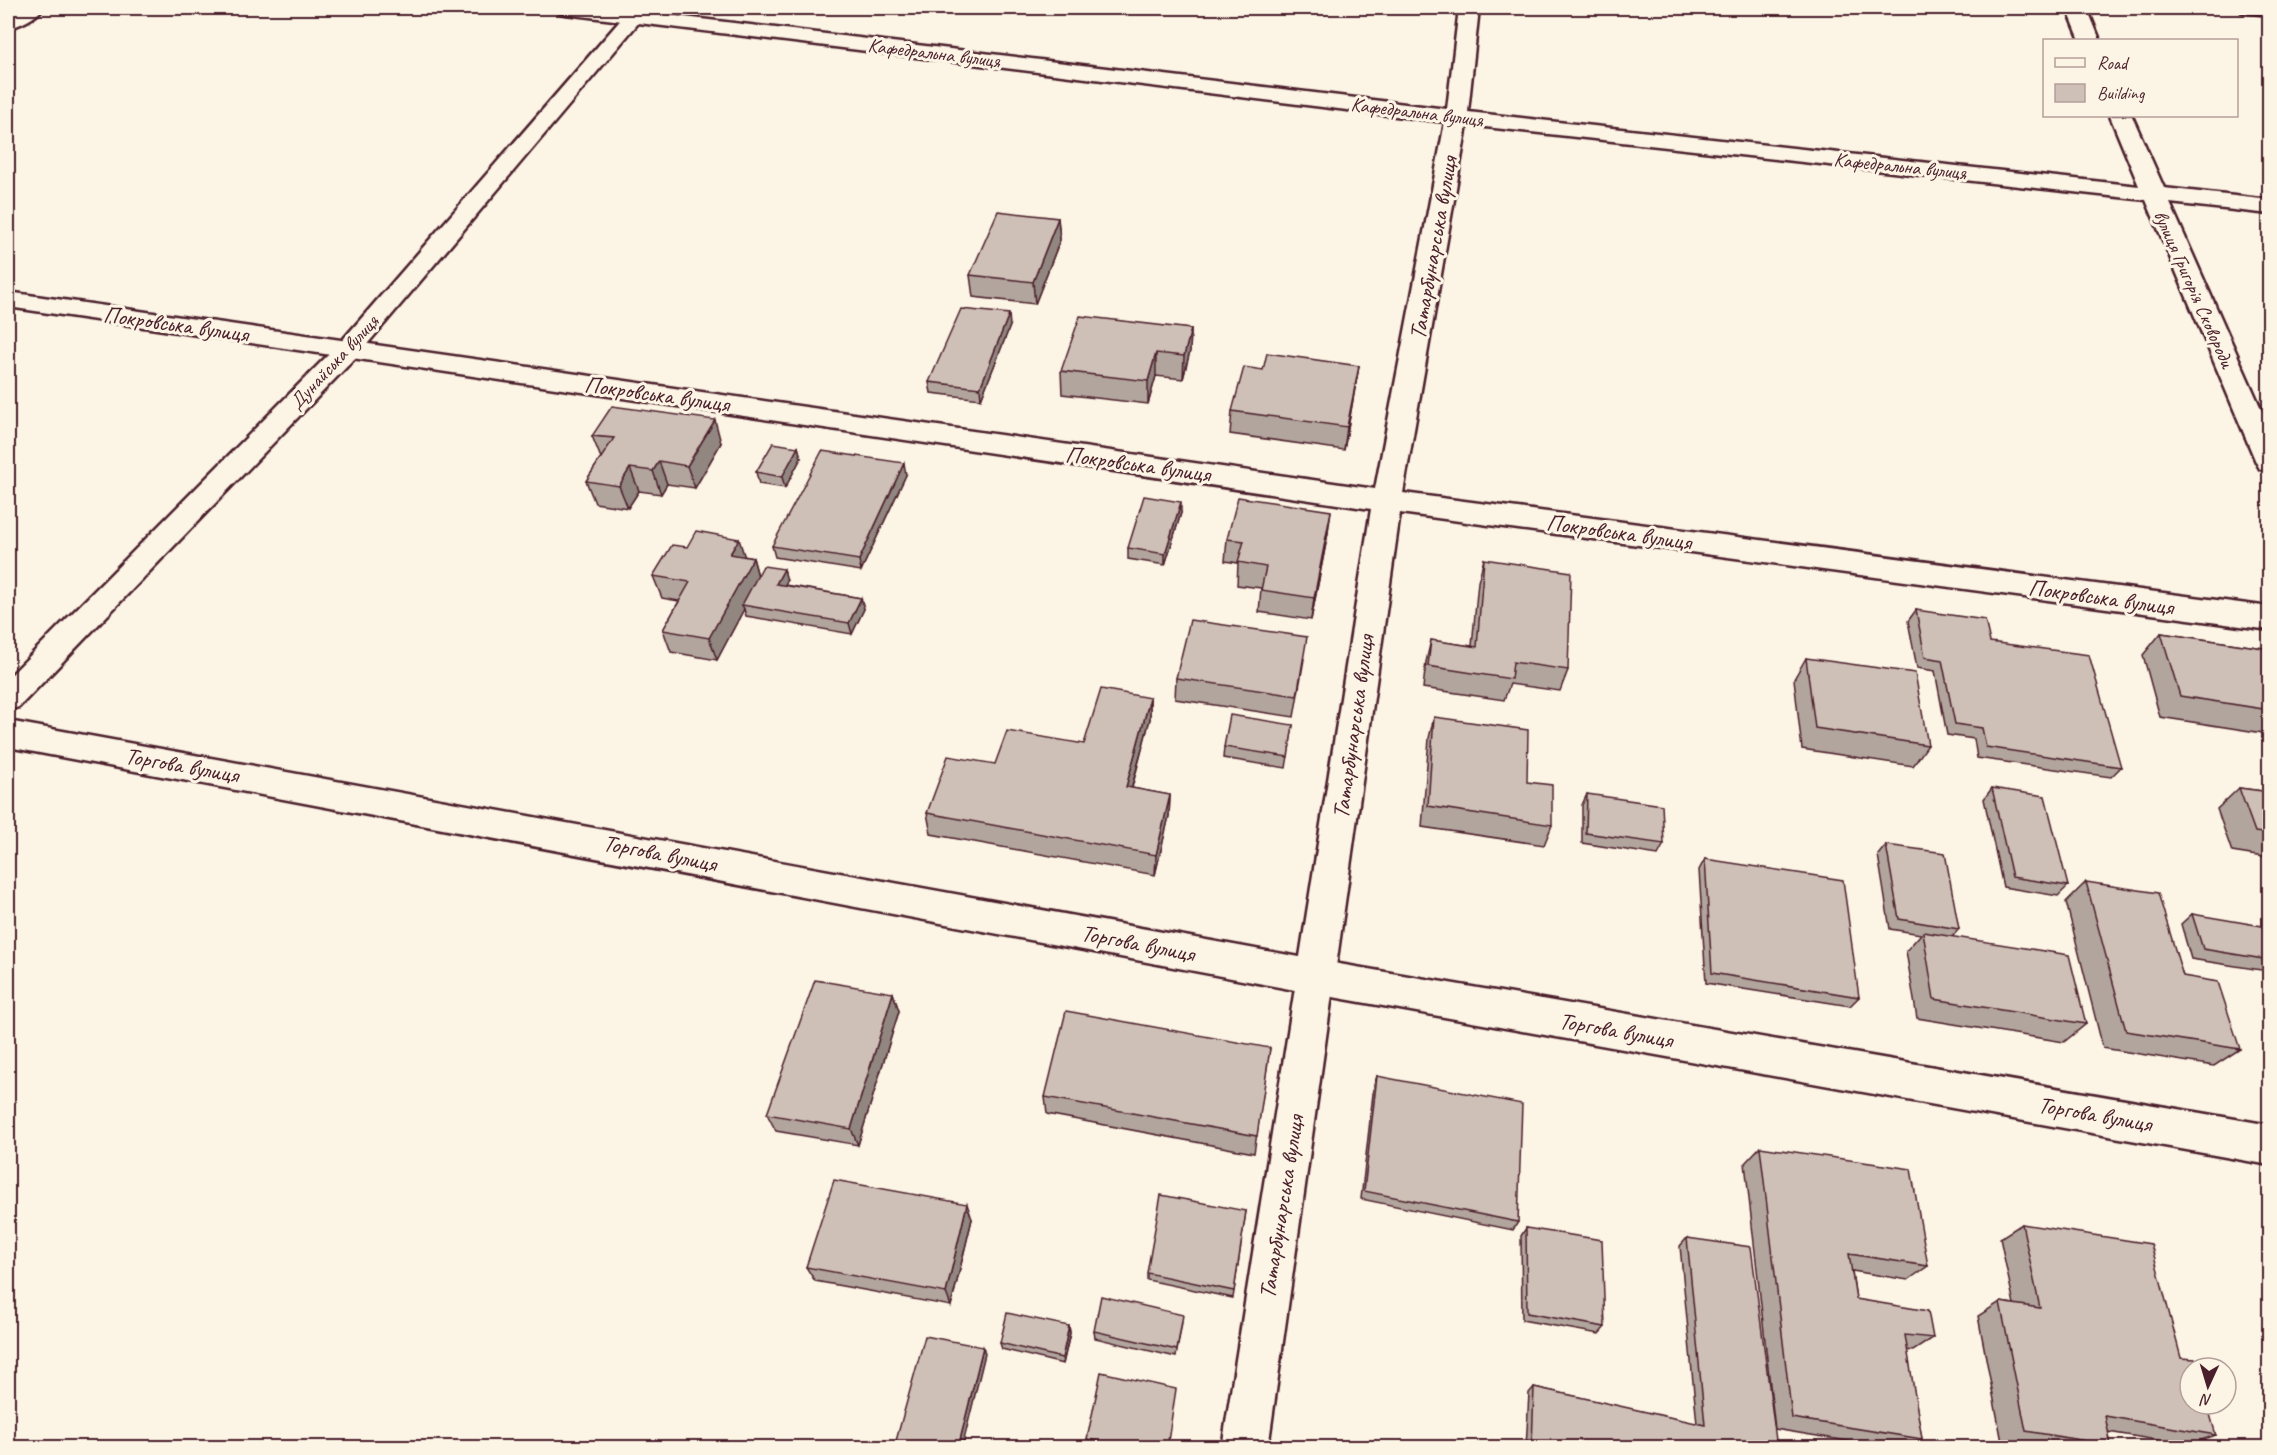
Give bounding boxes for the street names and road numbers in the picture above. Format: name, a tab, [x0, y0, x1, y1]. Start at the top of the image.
street label: Кафедральна вулиця	[867, 32, 1002, 74]
street label: Кафедральна вулиця	[1350, 91, 1485, 133]
street label: Кафедральна вулиця	[1833, 147, 1968, 185]
street label: Татарбунарська вулиця	[1402, 153, 1464, 342]
street label: вулиця Григорія Сковороди	[2148, 206, 2240, 373]
street label: Покровська вулиця	[102, 299, 252, 349]
street label: Дунайська вулиця	[284, 309, 385, 415]
street label: Покровська вулиця	[583, 369, 733, 419]
street label: Покровська вулиця	[1064, 439, 1214, 489]
street label: Покровська вулиця	[1545, 507, 1695, 557]
street label: Покровська вулиця	[2027, 572, 2177, 622]
street label: Татарбунарська вулиця	[1325, 632, 1381, 821]
street label: Торгова вулиця	[123, 740, 243, 790]
street label: Торгова вулиця	[601, 827, 721, 879]
street label: Торгова вулиця	[1079, 917, 1199, 969]
street label: Торгова вулиця	[1557, 1005, 1677, 1055]
street label: Торгова вулиця	[2036, 1089, 2156, 1139]
street label: Татарбунарська вулиця	[1252, 1112, 1311, 1301]

